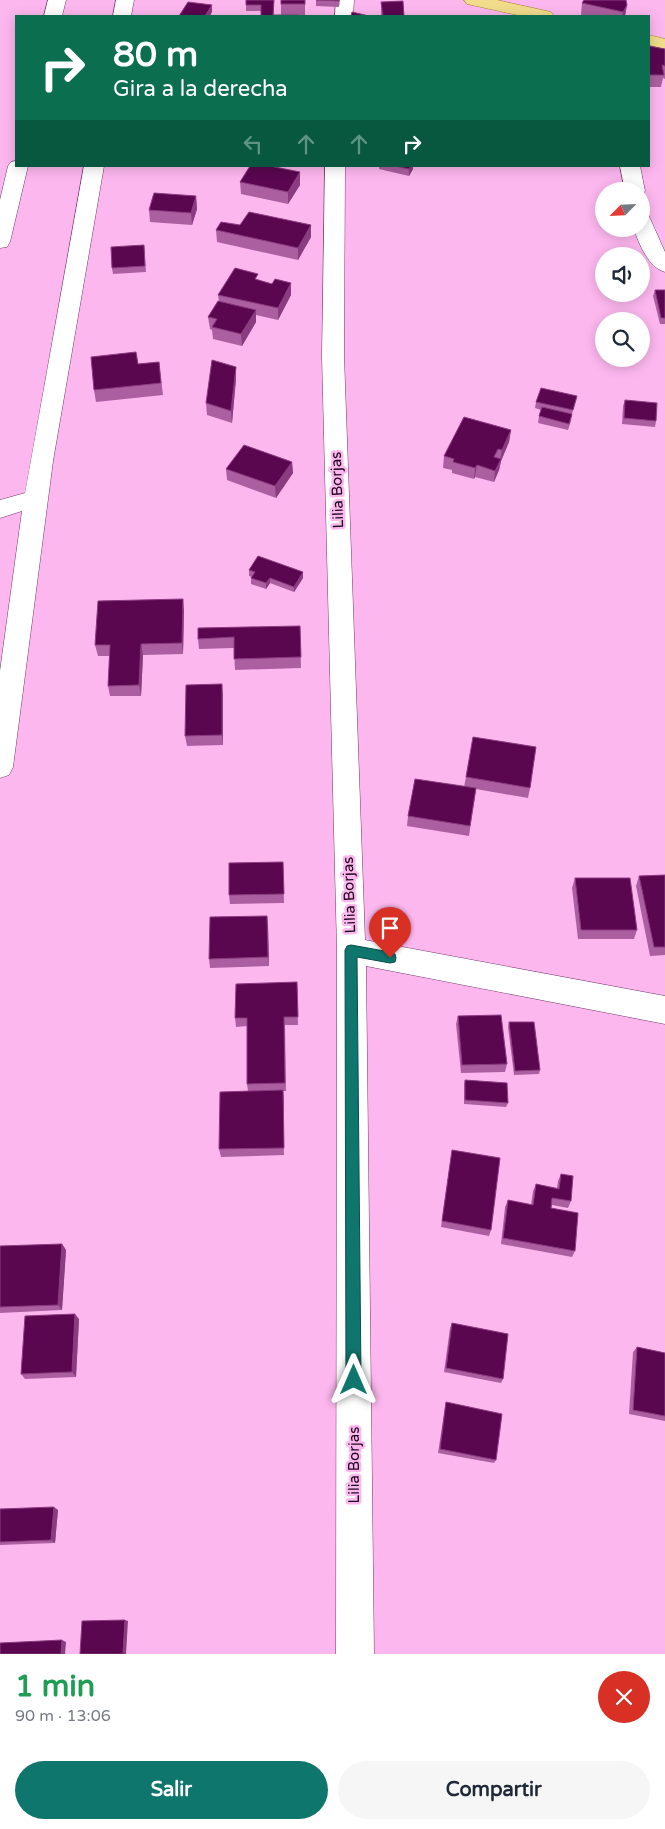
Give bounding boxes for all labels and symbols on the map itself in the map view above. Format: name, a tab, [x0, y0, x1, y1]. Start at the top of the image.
north arrow	[595, 182, 650, 238]
street label: Lilia Borjas	[327, 451, 347, 529]
street label: Lilia Borjas	[339, 856, 359, 934]
pin	[369, 907, 411, 958]
position arrow	[327, 1353, 379, 1405]
street label: Lilia Borjas	[345, 1427, 363, 1503]

